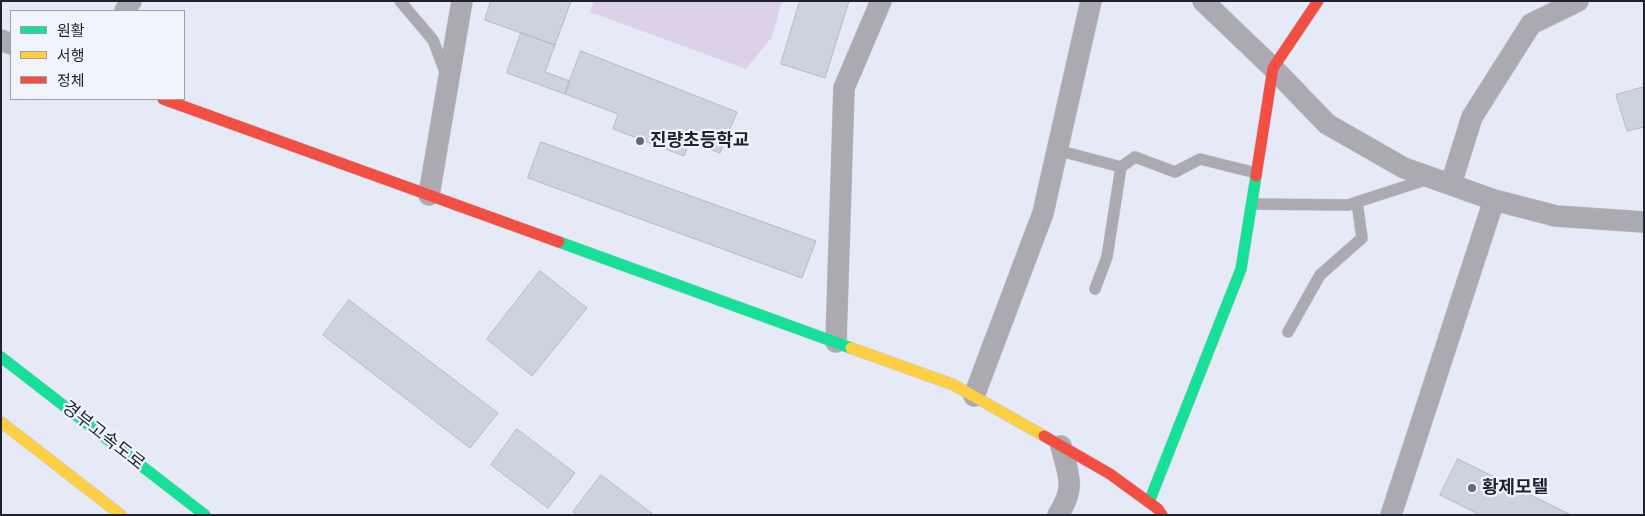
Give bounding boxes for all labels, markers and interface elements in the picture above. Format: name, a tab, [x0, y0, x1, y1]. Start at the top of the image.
legend	[10, 10, 185, 100]
text: 원활	[57, 21, 85, 40]
text: 서행	[57, 46, 85, 65]
text: 정체	[57, 71, 85, 90]
place label: 진량초등학교	[650, 130, 749, 152]
marker: 진량초등학교	[634, 135, 646, 147]
street label: 경부고속도로	[57, 397, 149, 475]
place label: 황제모텔	[1482, 477, 1548, 499]
marker: 황제모텔	[1466, 482, 1478, 494]

